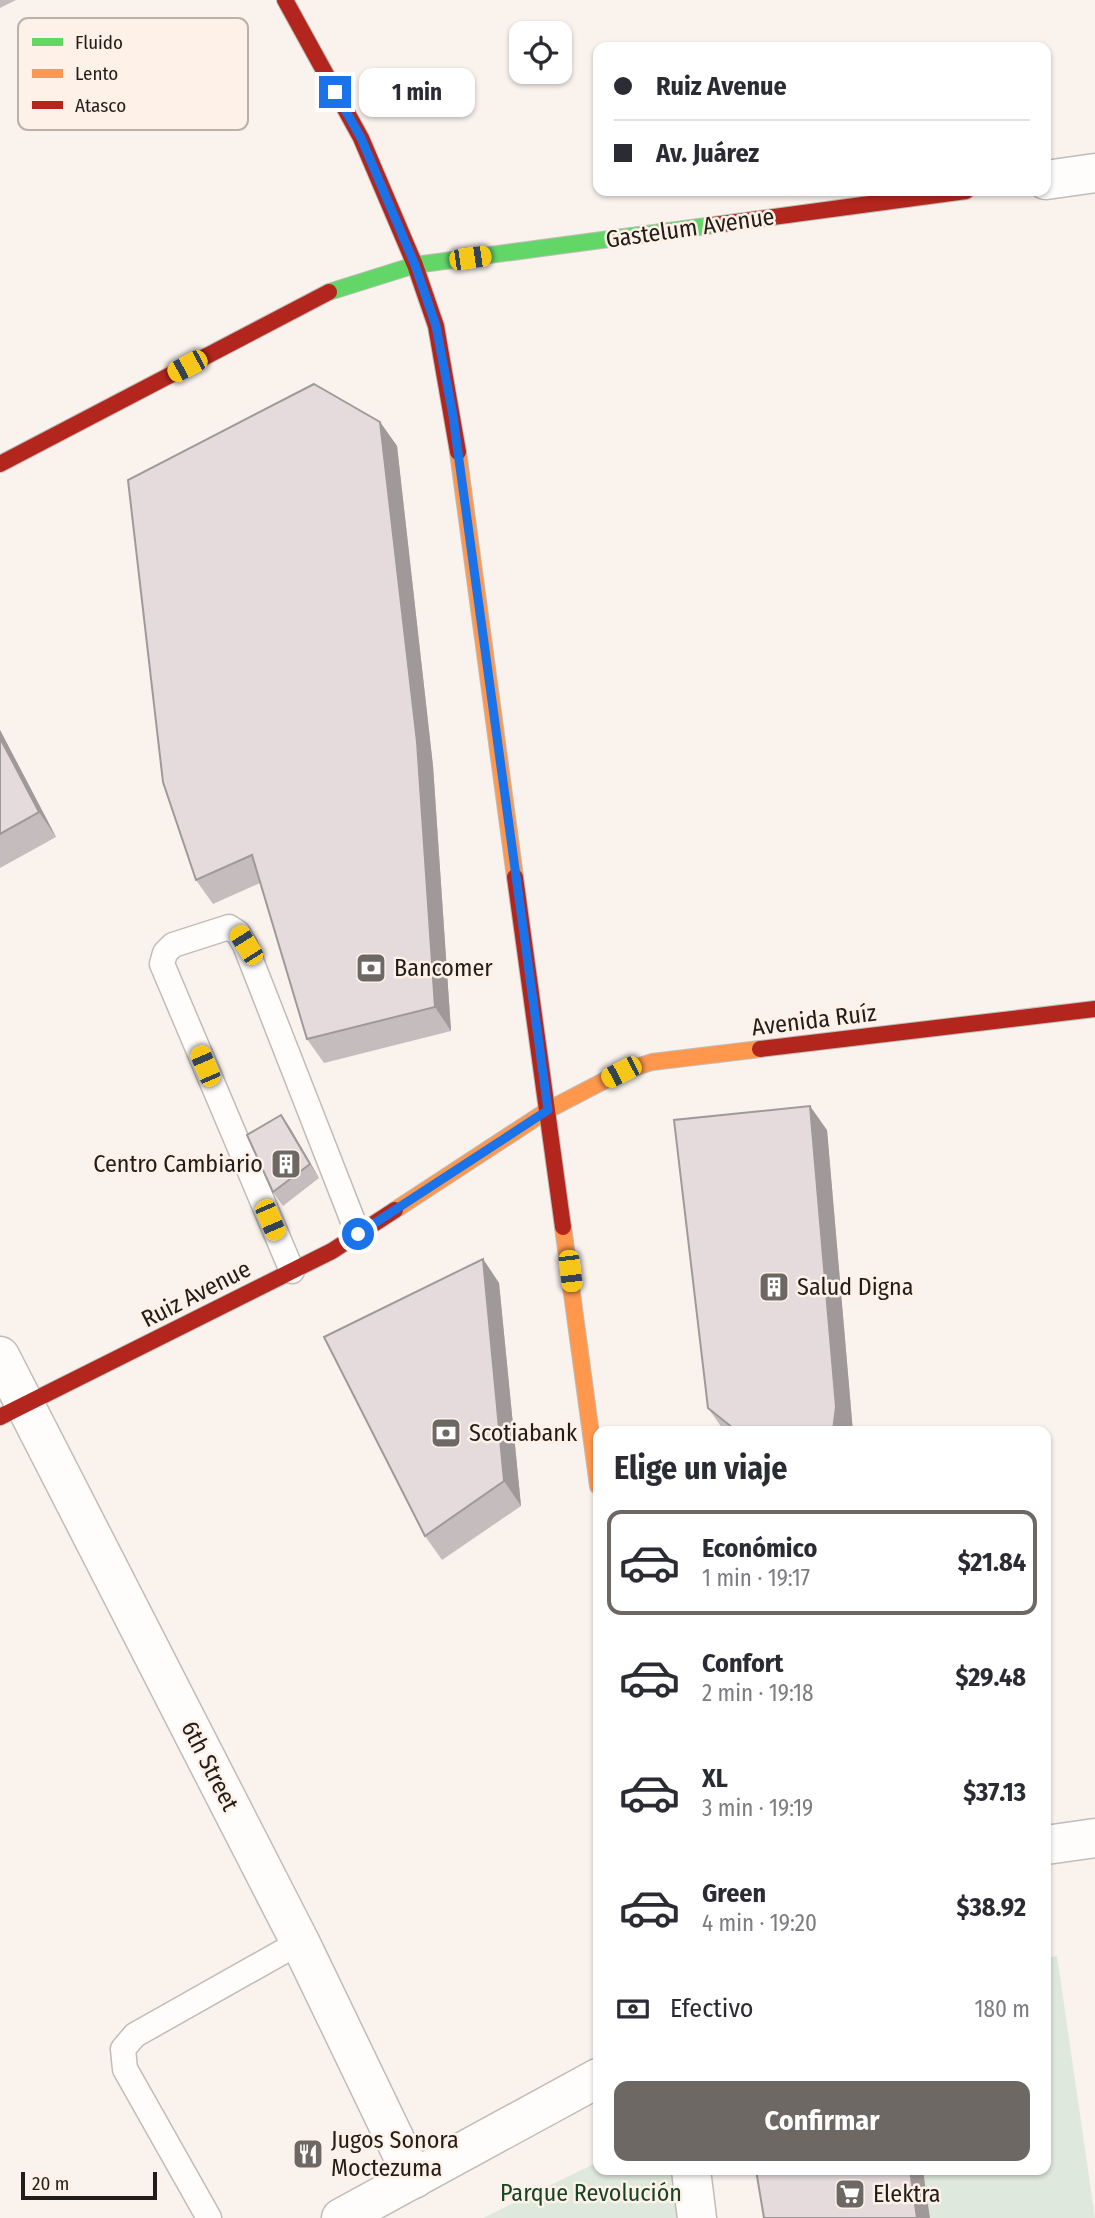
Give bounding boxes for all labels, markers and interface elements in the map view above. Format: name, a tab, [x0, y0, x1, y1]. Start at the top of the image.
legend	[18, 18, 248, 130]
map controls	[509, 21, 572, 84]
button: locate	[509, 21, 572, 84]
text: Fluido	[75, 31, 123, 54]
text: Lento	[75, 62, 118, 85]
callout: 1 min	[360, 68, 475, 116]
text: Ruiz Avenue	[656, 71, 787, 102]
route end	[319, 76, 351, 108]
text: 1 min	[392, 78, 442, 106]
text: Atasco	[75, 94, 126, 117]
text: Av. Juárez	[656, 138, 759, 169]
street label: Gastelum Avenue	[604, 202, 776, 254]
car	[448, 245, 493, 271]
car	[164, 347, 211, 385]
car	[226, 922, 267, 968]
bank icon: Bancomer	[354, 951, 388, 985]
place label: Bancomer	[394, 954, 493, 982]
street label: Avenida Ruíz	[750, 998, 878, 1042]
car	[188, 1043, 223, 1089]
car	[598, 1053, 645, 1091]
building icon: Centro Cambiario	[269, 1147, 303, 1181]
place label: Centro Cambiario	[93, 1150, 263, 1178]
car	[253, 1197, 288, 1243]
route start	[342, 1218, 374, 1250]
car	[558, 1249, 583, 1293]
street label: Ruiz Avenue	[137, 1255, 255, 1333]
building icon: Salud Digna	[757, 1270, 791, 1304]
place label: Salud Digna	[797, 1273, 914, 1301]
bank icon: Scotiabank	[429, 1416, 463, 1450]
place label: Scotiabank	[469, 1419, 578, 1447]
text: Elige un viaje	[614, 1449, 787, 1487]
icon: car	[618, 1531, 681, 1594]
text: Económico	[702, 1533, 817, 1564]
text: $21.84	[958, 1547, 1026, 1578]
text: 1 min · 19:17	[702, 1564, 810, 1592]
icon: car	[618, 1646, 681, 1709]
text: Confort	[702, 1648, 783, 1679]
text: $29.48	[955, 1662, 1026, 1693]
text: 2 min · 19:18	[702, 1679, 813, 1707]
street label: 6th Street	[175, 1716, 245, 1816]
icon: car	[618, 1761, 681, 1824]
text: XL	[702, 1763, 728, 1794]
text: $37.13	[963, 1777, 1026, 1808]
text: 3 min · 19:19	[702, 1794, 813, 1822]
icon: car	[618, 1876, 681, 1939]
text: Green	[702, 1878, 766, 1909]
text: $38.92	[957, 1892, 1026, 1923]
text: 4 min · 19:20	[702, 1909, 817, 1937]
icon: cash	[614, 1990, 652, 2028]
text: Efectivo	[670, 1993, 754, 2024]
text: 180 m	[974, 1995, 1030, 2023]
button: Confirmar	[614, 2081, 1030, 2161]
place label: Jugos Sonora Moctezuma	[331, 2126, 459, 2182]
restaurant icon: Jugos Sonora Moctezuma	[291, 2137, 325, 2171]
scale bar	[21, 2169, 158, 2201]
text: 20 m	[32, 2172, 69, 2195]
supermarket icon: Elektra	[833, 2177, 867, 2211]
park label: Parque Revolución	[500, 2179, 682, 2207]
place label: Elektra	[873, 2180, 941, 2208]

